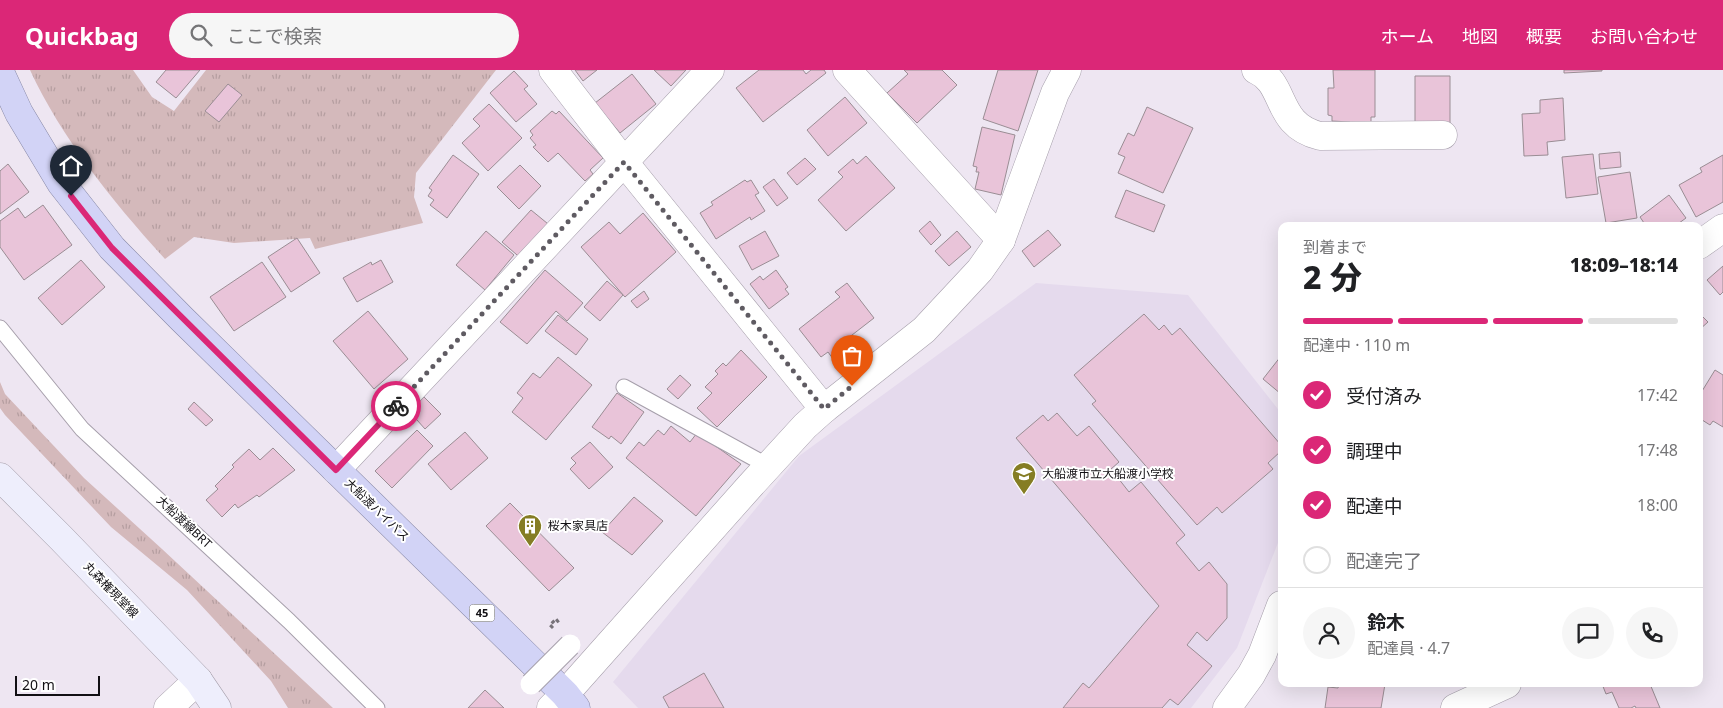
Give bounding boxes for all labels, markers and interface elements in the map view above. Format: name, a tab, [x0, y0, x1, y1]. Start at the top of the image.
search box	[169, 13, 519, 58]
text: Quickbag	[25, 19, 139, 52]
icon: search	[187, 21, 215, 49]
text: ここで検索	[227, 23, 322, 49]
text: ホーム	[1381, 24, 1434, 48]
text: 地図	[1462, 24, 1498, 48]
text: 概要	[1526, 24, 1562, 48]
text: お問い合わせ	[1590, 24, 1698, 48]
pin	[50, 145, 92, 196]
icon: home	[57, 152, 85, 180]
text: 到着まで	[1303, 236, 1367, 258]
text: 18:09–18:14	[1570, 252, 1678, 278]
text: 2 分	[1303, 255, 1362, 298]
text: 配達中 · 110 m	[1303, 334, 1410, 356]
pin	[831, 335, 873, 386]
icon: bag	[838, 342, 866, 370]
courier	[371, 381, 421, 431]
icon: check	[1303, 381, 1331, 409]
text: 受付済み	[1346, 383, 1422, 409]
text: 17:42	[1637, 384, 1678, 406]
icon: bike	[382, 392, 410, 420]
icon: check	[1303, 436, 1331, 464]
text: 調理中	[1346, 438, 1403, 464]
text: 17:48	[1637, 439, 1678, 461]
school or university icon: 大船渡市立大船渡小学校	[1011, 461, 1037, 495]
place label: 大船渡市立大船渡小学校	[1042, 465, 1174, 482]
street label: 大船渡バイパス	[341, 474, 413, 545]
icon: check	[1303, 491, 1331, 519]
street label: 大船渡線BRT	[153, 492, 216, 552]
text: 配達中	[1346, 493, 1403, 519]
text: 18:00	[1637, 494, 1678, 516]
building icon: 桜木家具店	[517, 513, 543, 547]
place label: 桜木家具店	[548, 517, 608, 534]
text: 配達完了	[1346, 548, 1422, 574]
street label: 丸森権現堂線	[80, 558, 142, 621]
road number: 45	[470, 604, 494, 622]
button: person	[1303, 607, 1355, 659]
button: chat	[1562, 607, 1614, 659]
button: phone	[1626, 607, 1678, 659]
text: 鈴木	[1367, 609, 1405, 635]
text: 配達員 · 4.7	[1367, 637, 1450, 659]
scale bar	[15, 673, 100, 696]
text: 20 m	[22, 675, 55, 694]

